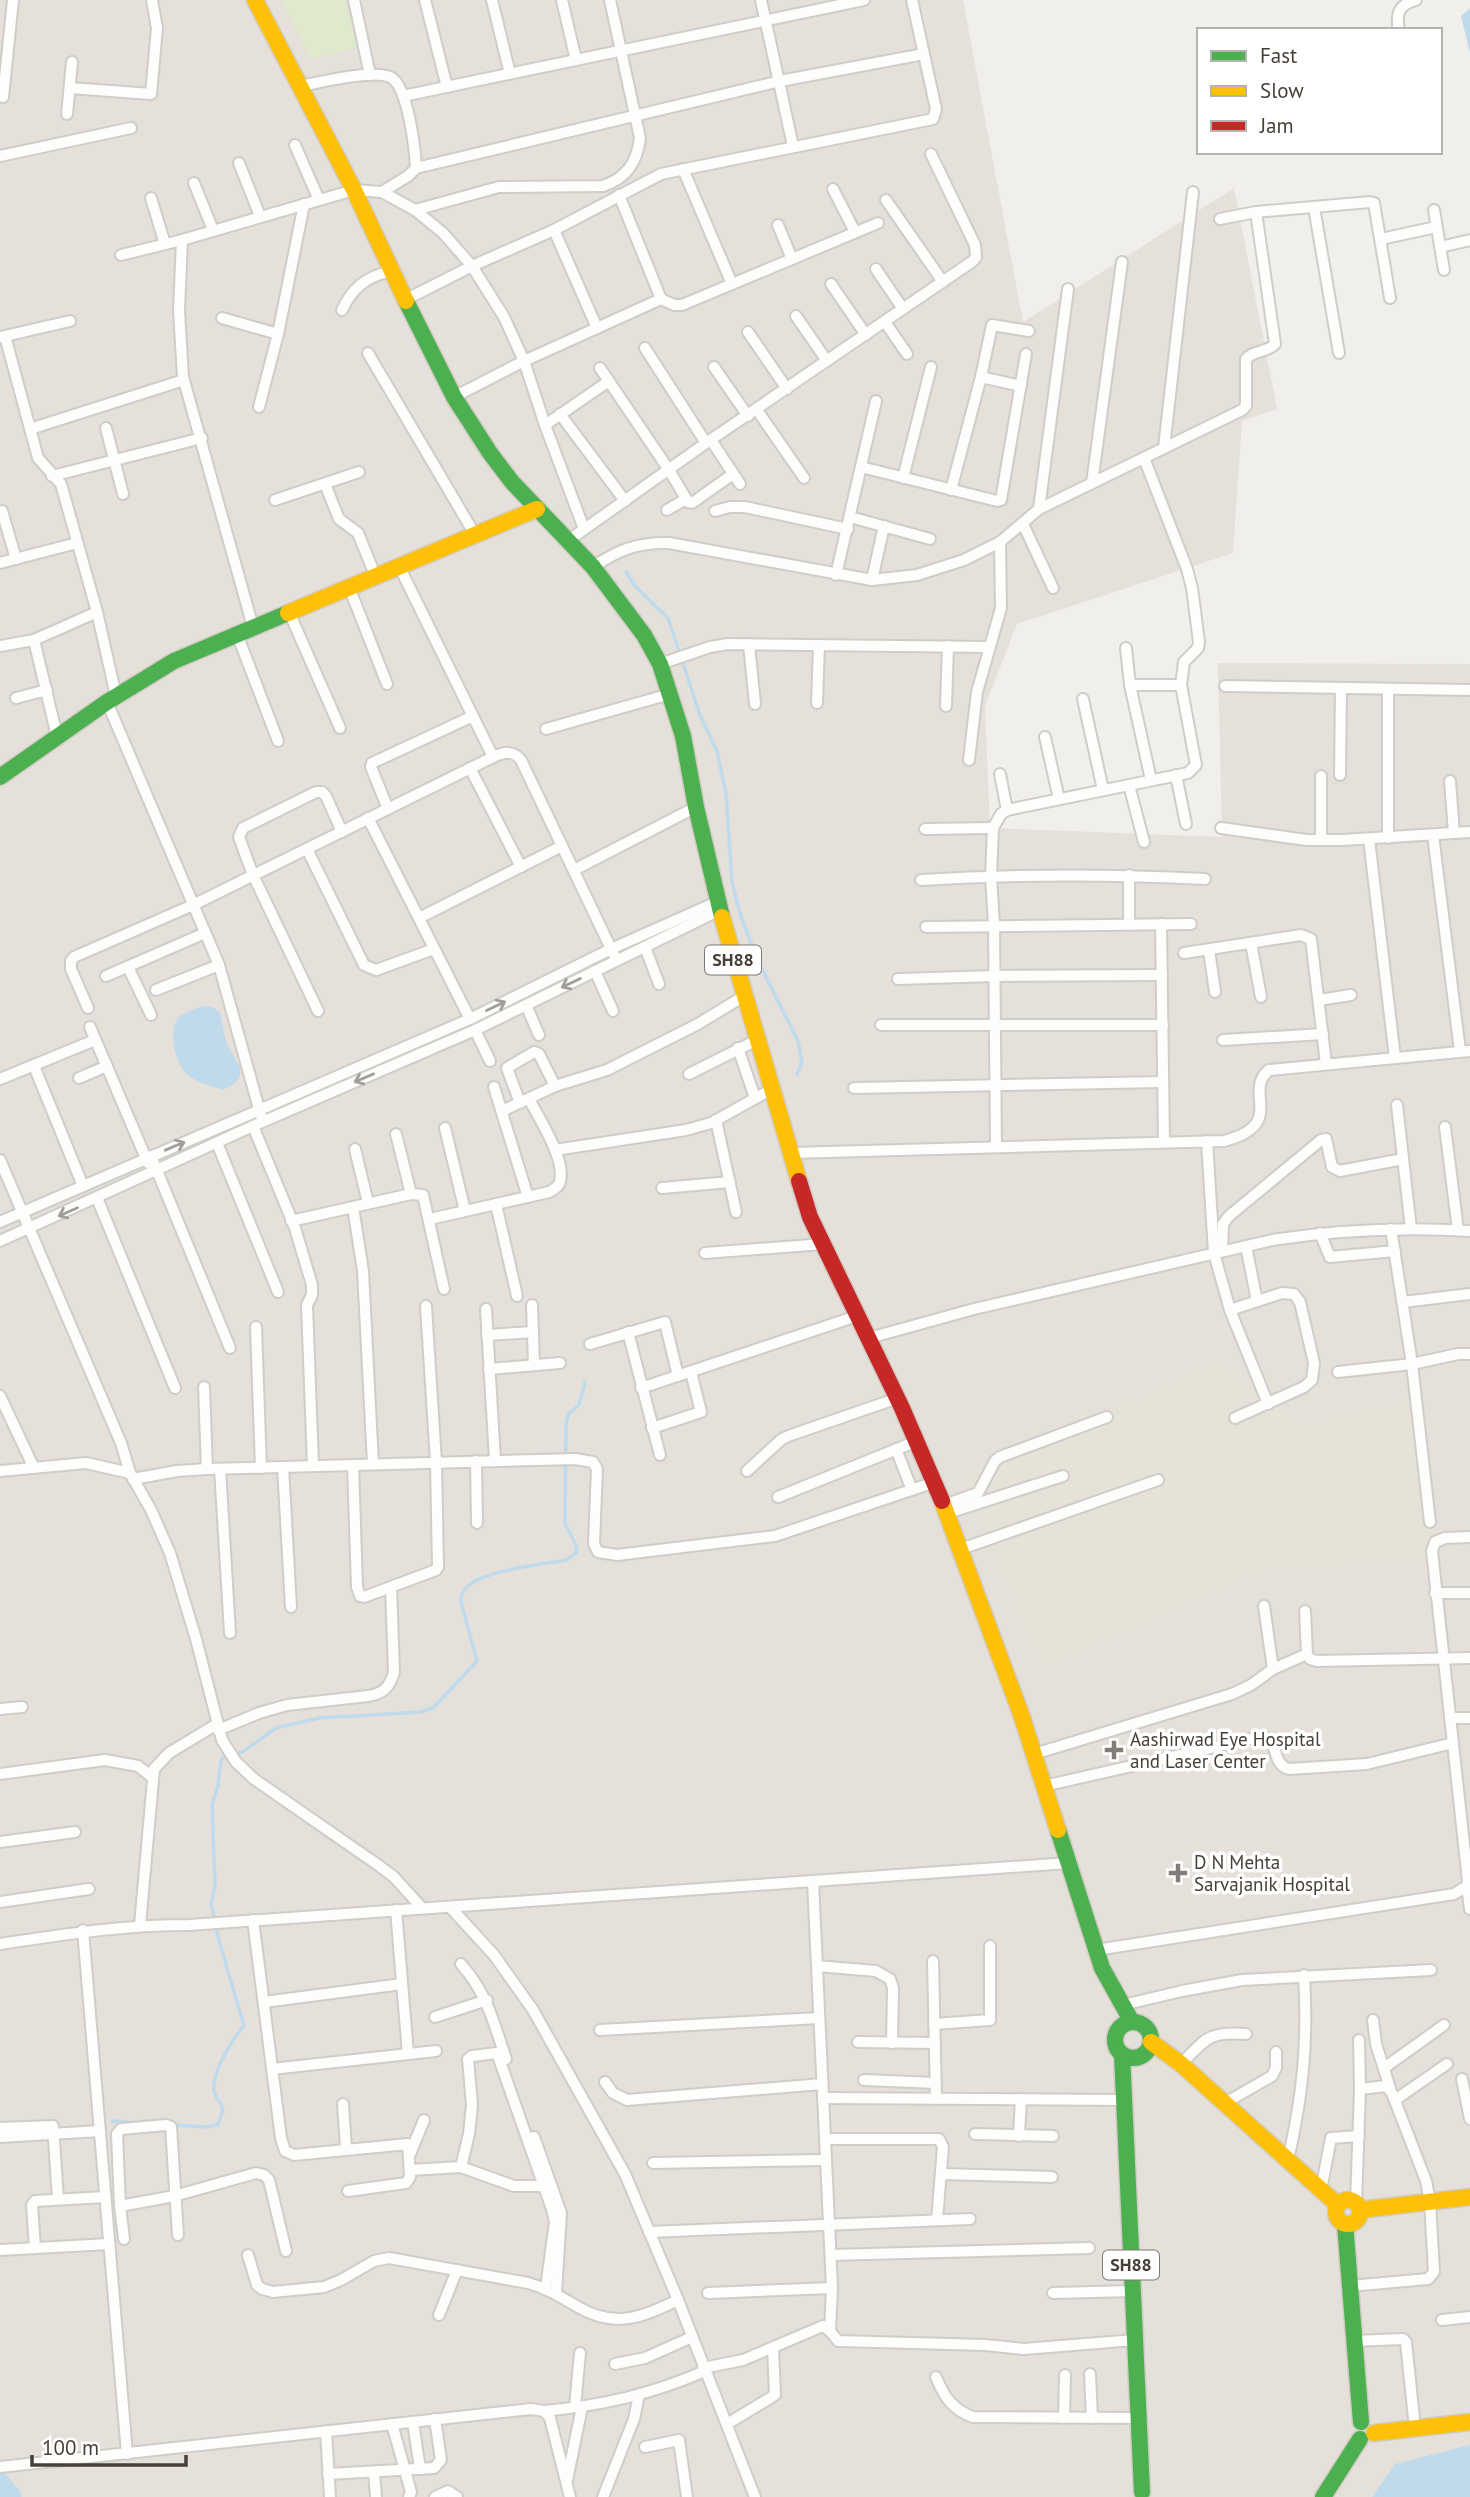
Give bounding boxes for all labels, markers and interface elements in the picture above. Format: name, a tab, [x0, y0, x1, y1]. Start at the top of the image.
legend	[1197, 28, 1442, 154]
text: Fast	[1260, 42, 1297, 69]
text: Slow	[1260, 77, 1304, 104]
text: Jam	[1259, 112, 1294, 139]
road number: SH88	[705, 945, 761, 974]
one-way arrow	[561, 976, 582, 990]
one-way arrow	[485, 999, 506, 1013]
one-way arrow	[354, 1072, 376, 1085]
one-way arrow	[163, 1138, 185, 1151]
one-way arrow	[58, 1206, 79, 1219]
place label: Aashirwad Eye Hospital and Laser Center	[1130, 1727, 1321, 1773]
marker: Aashirwad Eye Hospital and Laser Center	[1104, 1740, 1124, 1760]
place label: D N Mehta Sarvajanik Hospital	[1194, 1850, 1350, 1896]
marker: D N Mehta Sarvajanik Hospital	[1168, 1863, 1188, 1883]
road number: SH88	[1103, 2250, 1159, 2280]
scale bar	[32, 2424, 186, 2468]
text: 100 m	[42, 2434, 99, 2461]

